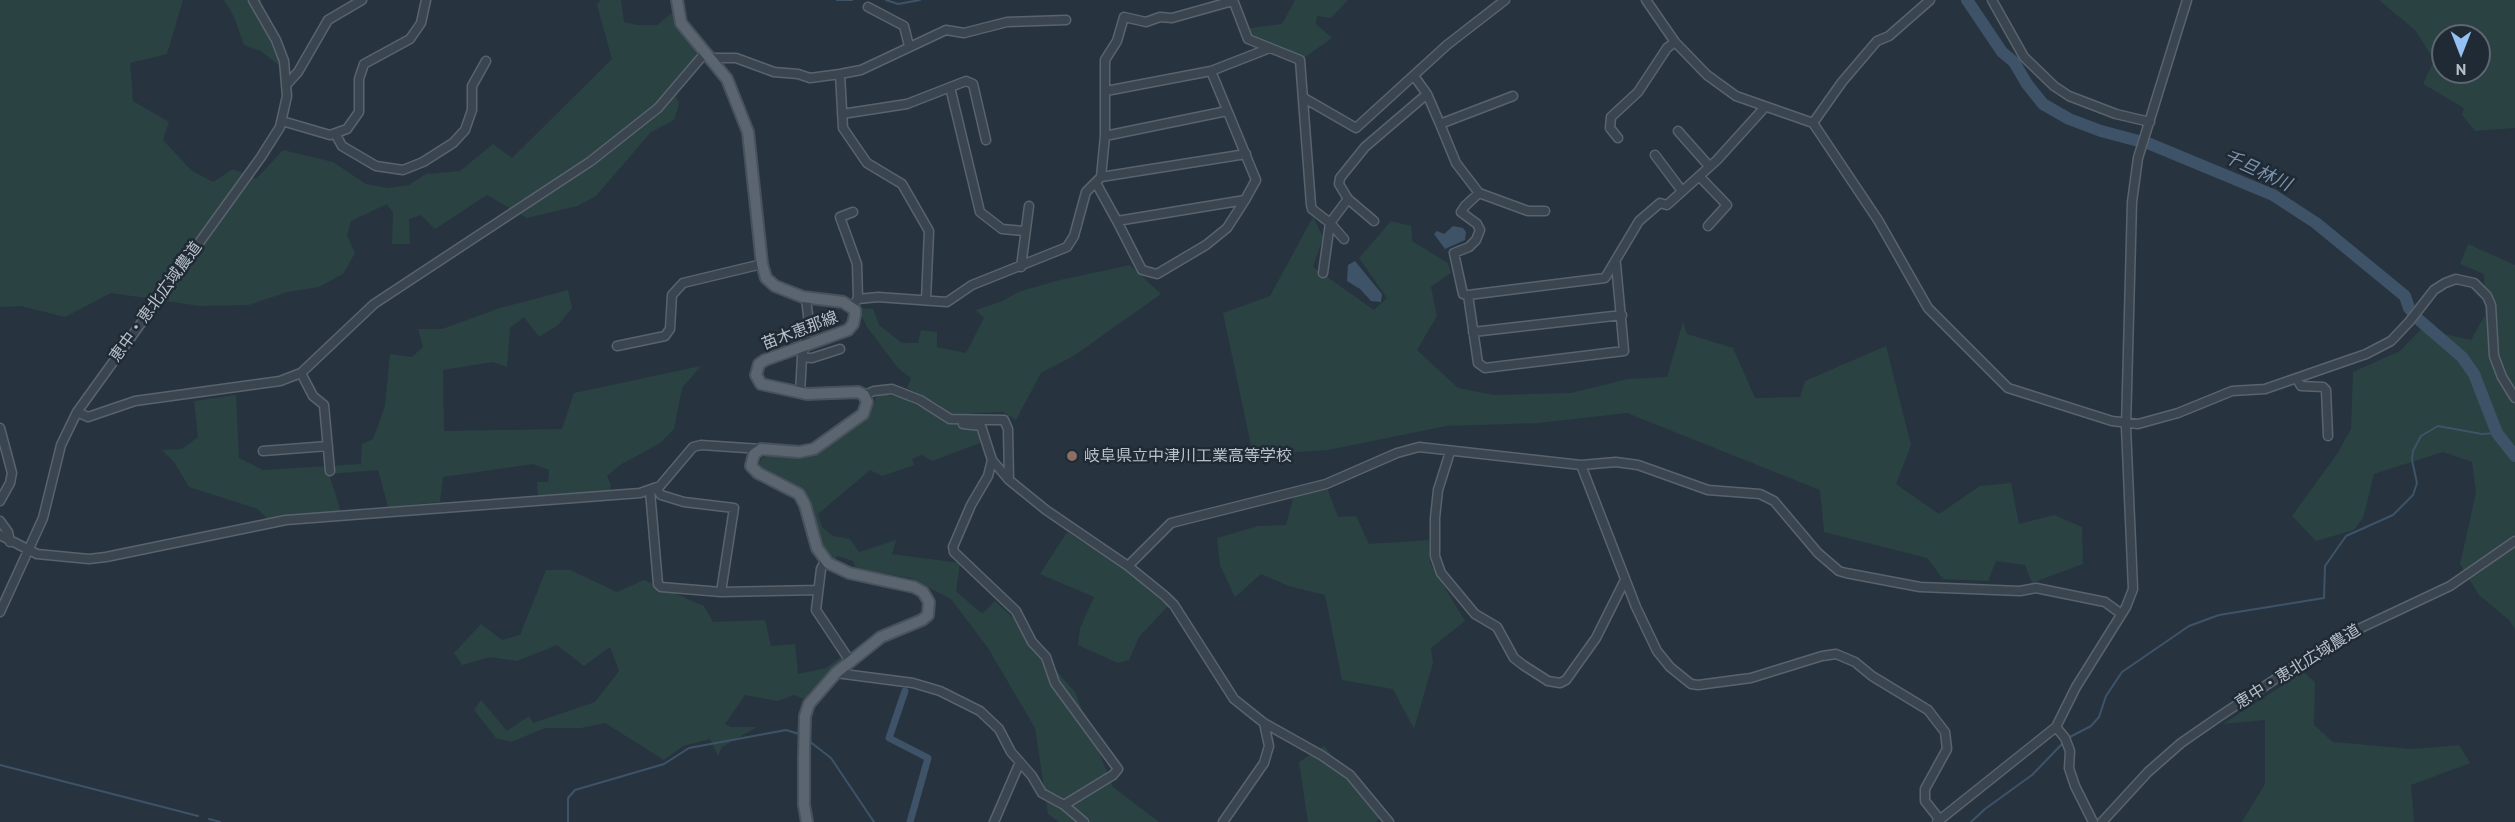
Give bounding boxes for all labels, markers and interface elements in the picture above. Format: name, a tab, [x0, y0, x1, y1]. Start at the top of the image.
north arrow	[2431, 24, 2491, 84]
text: N	[2456, 60, 2466, 80]
water label: 千旦林川	[2220, 146, 2294, 196]
street label: 恵中・恵北広域農道	[106, 238, 206, 366]
street label: 苗木恵那線	[759, 308, 841, 354]
place label: 岐阜県立中津川工業高等学校	[1084, 446, 1292, 466]
marker: 岐阜県立中津川工業高等学校	[1065, 449, 1079, 463]
street label: 恵中・恵北広域農道	[2232, 621, 2364, 713]

